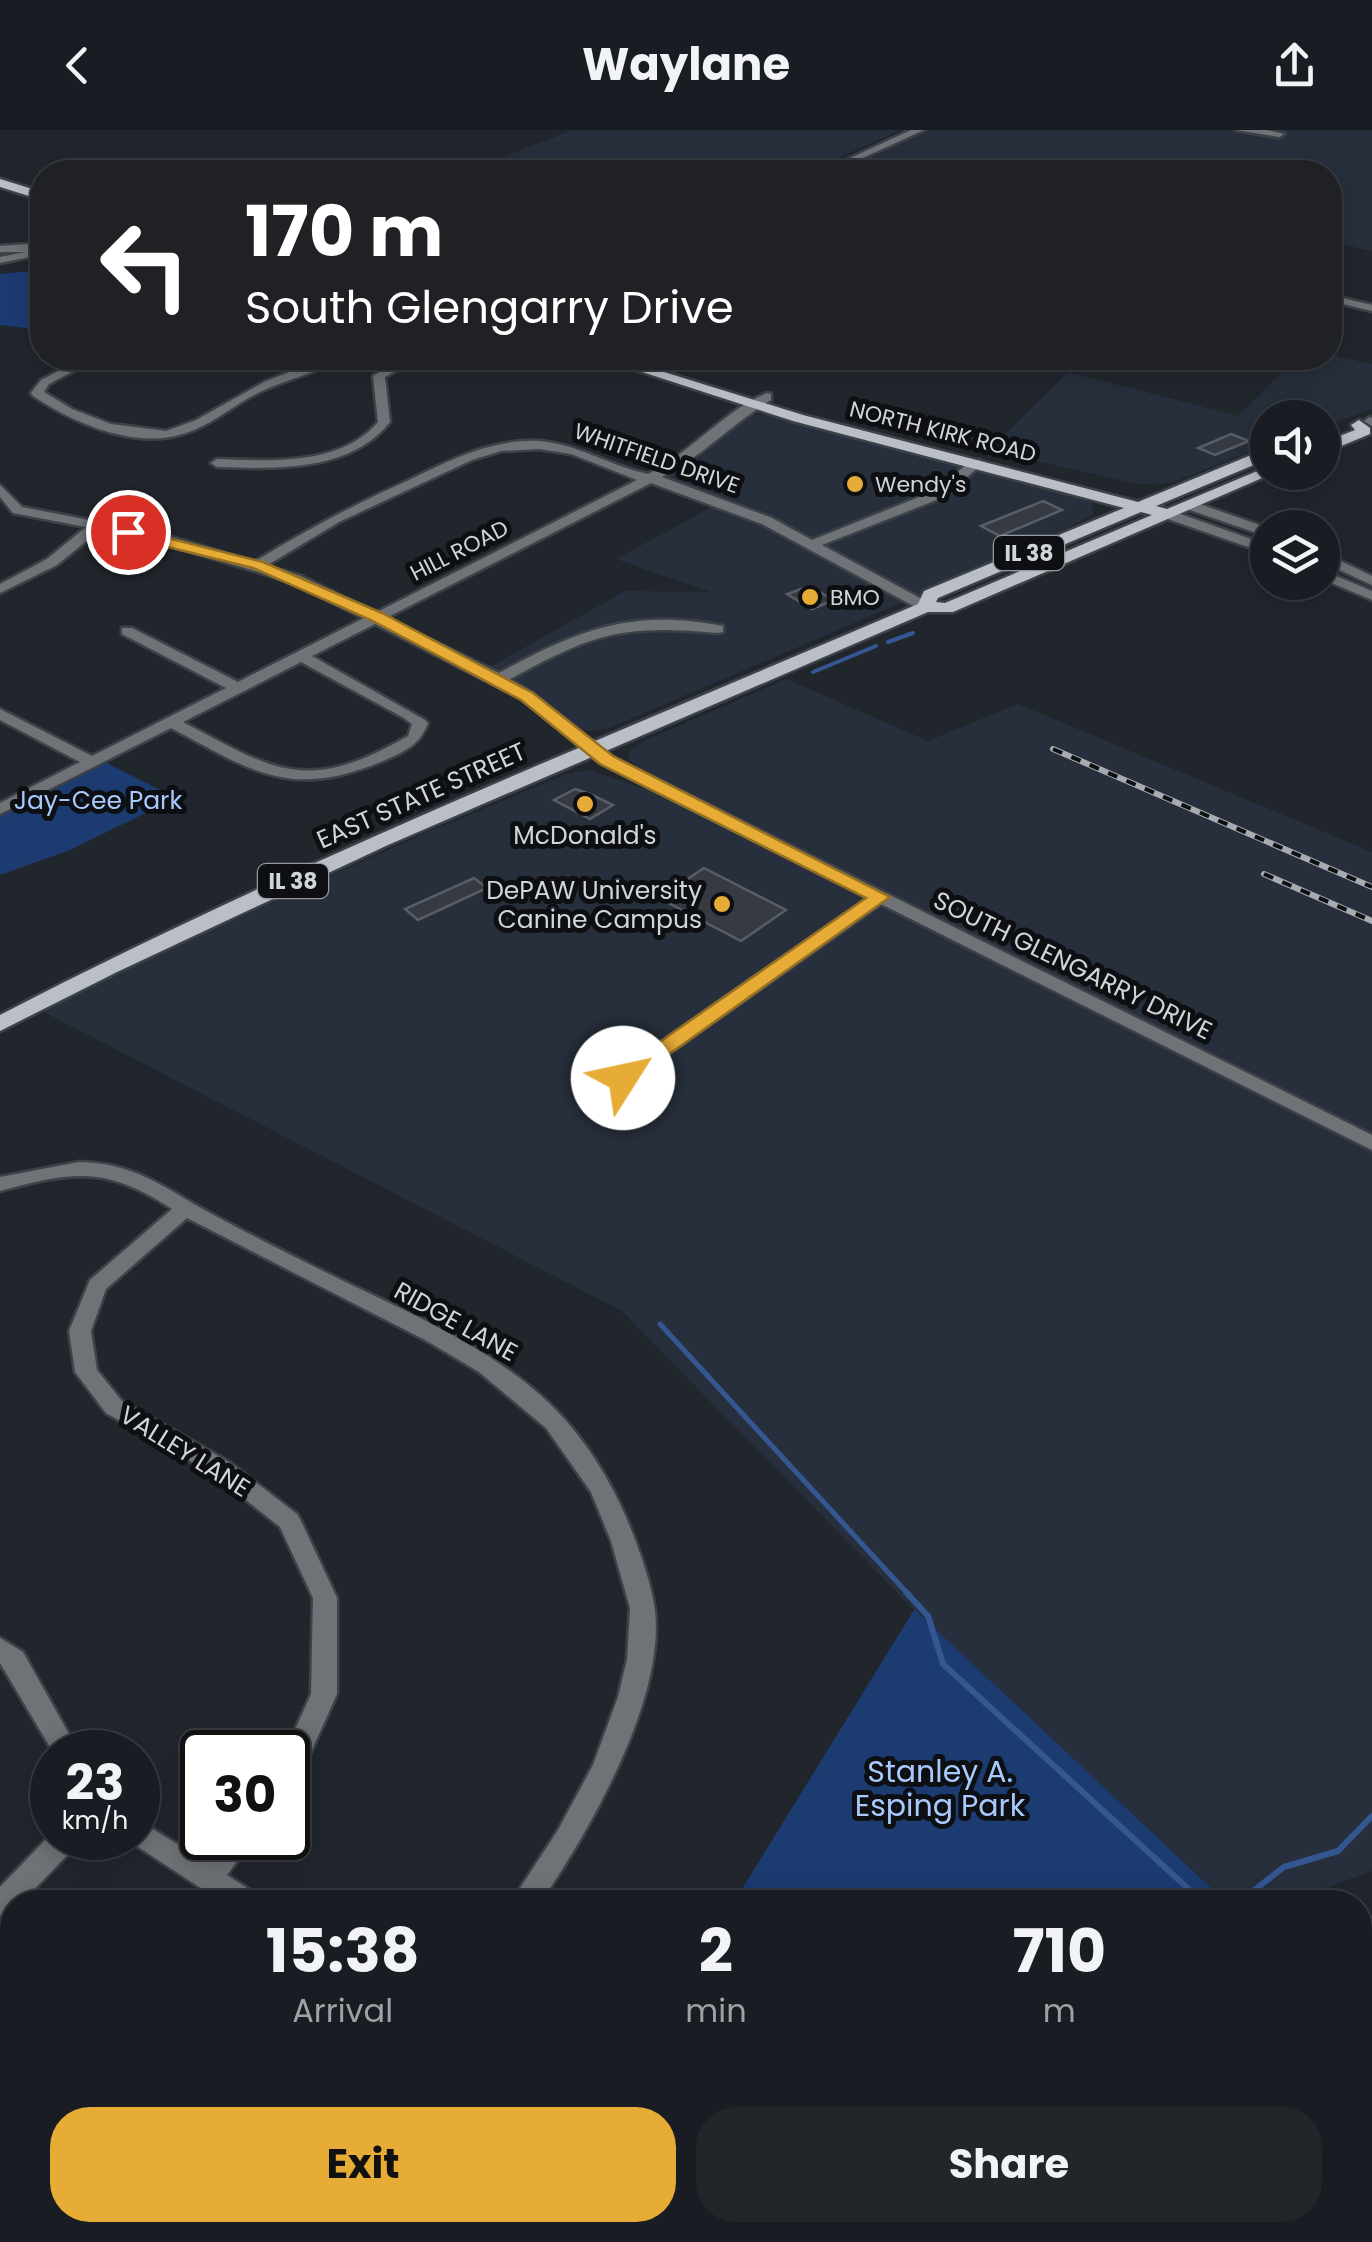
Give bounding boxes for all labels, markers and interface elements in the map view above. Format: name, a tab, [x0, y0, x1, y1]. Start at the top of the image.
text: Waylane	[582, 33, 790, 96]
icon: back	[50, 38, 105, 93]
icon: share	[1267, 38, 1322, 93]
text: 170 m	[245, 182, 443, 281]
icon: left	[80, 200, 210, 330]
text: South Glengarry Drive	[245, 276, 734, 339]
street label: NORTH KIRK ROAD	[846, 393, 1039, 470]
map controls	[1250, 400, 1340, 600]
button: sound	[1250, 400, 1340, 490]
street label: WHITFIELD DRIVE	[570, 416, 744, 501]
place label: Wendy's	[875, 469, 966, 500]
marker: Wendy's	[844, 473, 866, 495]
pin	[86, 490, 171, 575]
icon: arrive	[101, 505, 156, 560]
button: layers	[1250, 510, 1340, 600]
street label: HILL ROAD	[405, 512, 514, 588]
road number: IL 38	[994, 536, 1064, 570]
place label: BMO	[830, 582, 880, 613]
marker: BMO	[799, 586, 821, 608]
street label: EAST STATE STREET	[311, 734, 531, 857]
park label: Jay-Cee Park	[14, 783, 182, 818]
marker: McDonald's	[574, 793, 596, 815]
place label: McDonald's	[513, 818, 657, 853]
road number: IL 38	[258, 864, 328, 898]
place label: DePAW University Canine Campus	[486, 873, 702, 937]
street label: SOUTH GLENGARRY DRIVE	[928, 883, 1218, 1048]
marker: DePAW University Canine Campus	[711, 893, 733, 915]
position arrow	[571, 1026, 675, 1130]
street label: RIDGE LANE	[388, 1273, 524, 1370]
street label: VALLEY LANE	[113, 1397, 257, 1505]
speed limit sign: 30	[180, 1730, 310, 1860]
text: 23	[66, 1747, 124, 1818]
park label: Stanley A. Esping Park	[855, 1750, 1026, 1827]
text: km/h	[62, 1803, 128, 1838]
text: 15:38	[266, 1909, 420, 1993]
text: 2	[699, 1909, 733, 1993]
text: 710	[1012, 1909, 1106, 1993]
text: Arrival	[292, 1988, 393, 2033]
text: min	[685, 1988, 747, 2033]
text: m	[1043, 1988, 1076, 2033]
button: Exit	[50, 2107, 676, 2222]
button: Share	[696, 2107, 1322, 2222]

